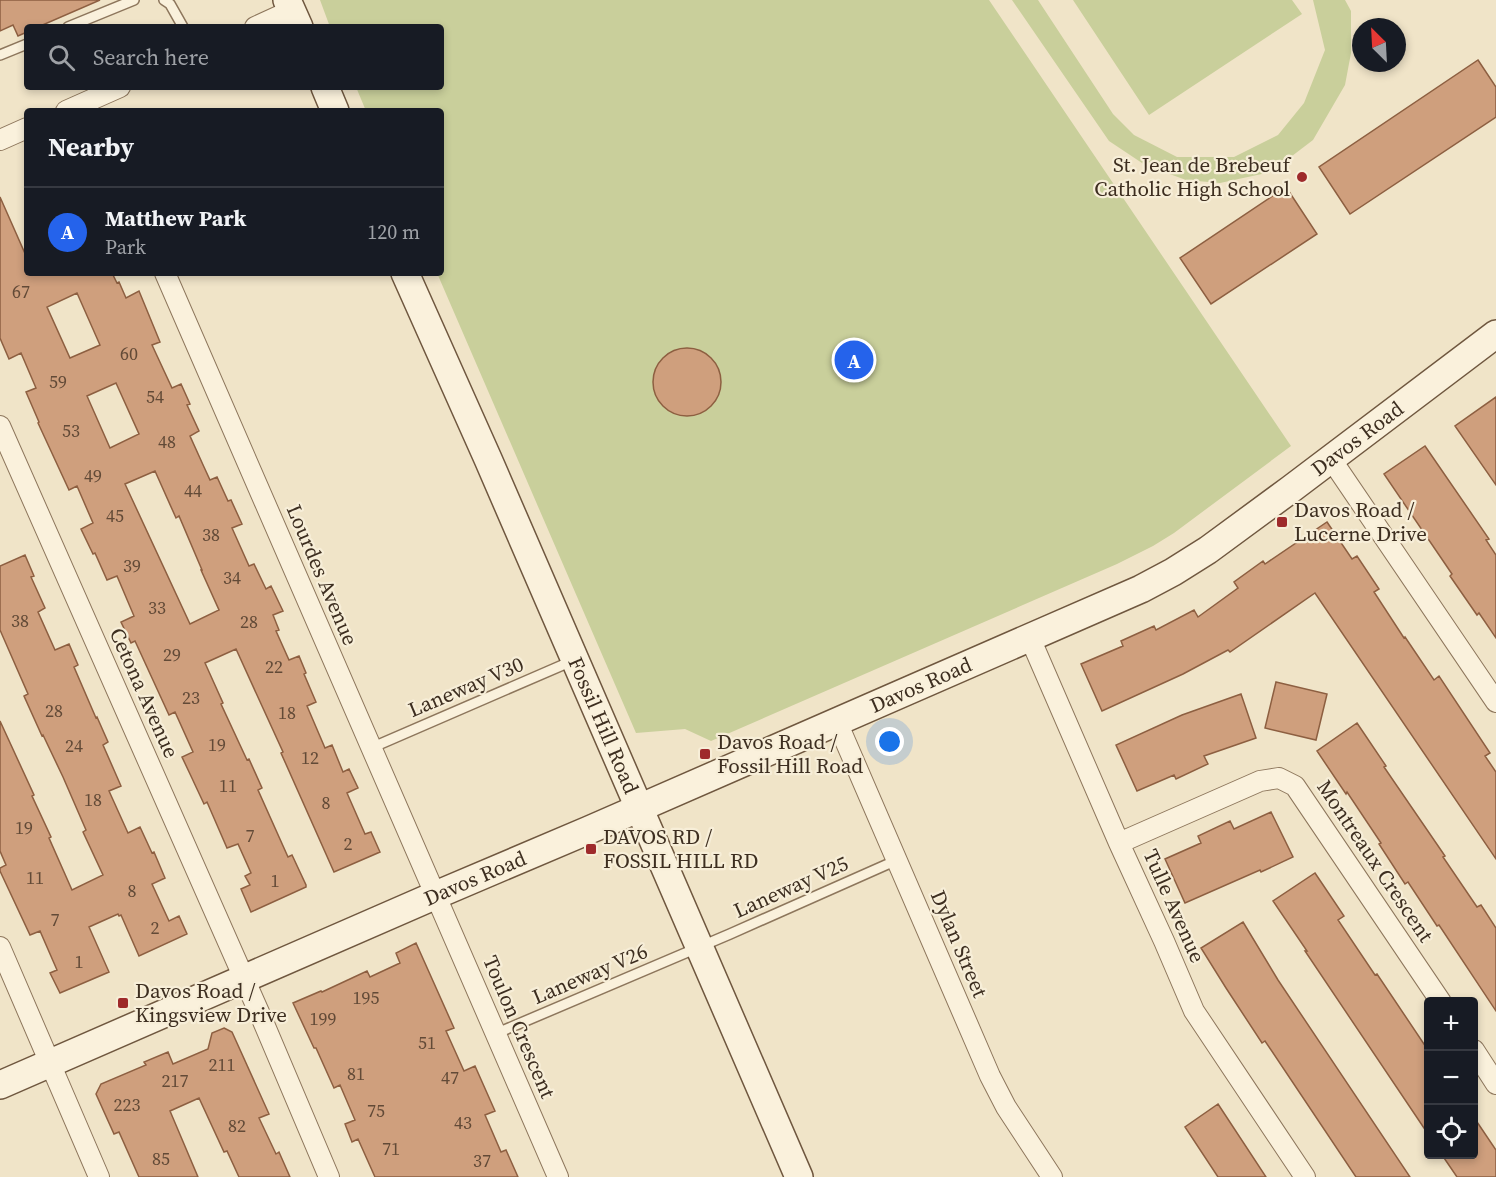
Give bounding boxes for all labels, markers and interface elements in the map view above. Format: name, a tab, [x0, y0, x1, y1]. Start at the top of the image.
north arrow	[1352, 18, 1406, 72]
search box	[24, 24, 444, 90]
icon: search	[45, 41, 78, 74]
text: Search here	[93, 42, 209, 72]
text: Nearby	[48, 129, 134, 165]
place label: St. Jean de Brebeuf Catholic High School	[1094, 150, 1292, 203]
marker: St. Jean de Brebeuf Catholic High School	[1295, 170, 1309, 184]
text: Matthew Park	[105, 203, 246, 233]
text: A	[61, 218, 74, 246]
text: 120 m	[367, 218, 420, 246]
text: Park	[105, 233, 146, 261]
house number: 67	[12, 279, 30, 304]
pin: A	[834, 338, 874, 382]
house number: 60	[120, 341, 138, 366]
house number: 59	[49, 369, 67, 394]
house number: 54	[146, 384, 164, 409]
street label: Davos Road	[1305, 394, 1409, 483]
house number: 53	[62, 418, 80, 443]
house number: 48	[158, 429, 176, 454]
house number: 49	[84, 463, 102, 488]
house number: 44	[184, 478, 202, 503]
place label: Davos Road / Lucerne Drive	[1294, 495, 1427, 548]
street label: Lourdes Avenue	[280, 500, 365, 650]
house number: 45	[106, 503, 124, 528]
marker: Davos Road / Lucerne Drive	[1275, 515, 1289, 529]
house number: 38	[202, 522, 220, 547]
house number: 39	[123, 553, 141, 578]
house number: 34	[223, 565, 241, 590]
house number: 33	[148, 595, 166, 620]
house number: 38	[11, 608, 29, 633]
house number: 28	[240, 609, 258, 634]
street label: Cetona Avenue	[103, 623, 186, 762]
house number: 29	[163, 642, 181, 667]
street label: Laneway V30	[404, 649, 528, 724]
street label: Davos Road	[865, 650, 976, 720]
street label: Fossil Hill Road	[561, 652, 646, 798]
house number: 22	[265, 654, 283, 679]
house number: 23	[182, 685, 200, 710]
house number: 28	[45, 698, 63, 723]
house number: 18	[278, 700, 296, 725]
place label: Davos Road / Fossil Hill Road	[717, 727, 863, 780]
your location	[875, 727, 904, 756]
house number: 19	[208, 732, 226, 757]
house number: 24	[65, 733, 83, 758]
house number: 12	[301, 745, 319, 770]
marker: Davos Road / Fossil Hill Road	[698, 747, 712, 761]
house number: 11	[219, 773, 237, 798]
street label: Montreaux Crescent	[1310, 774, 1441, 948]
house number: 18	[84, 787, 102, 812]
house number: 8	[322, 790, 331, 815]
house number: 19	[15, 815, 33, 840]
place label: DAVOS RD / FOSSIL HILL RD	[603, 822, 759, 875]
house number: 7	[246, 823, 255, 848]
house number: 2	[344, 831, 353, 856]
marker: DAVOS RD / FOSSIL HILL RD	[584, 842, 598, 856]
street label: Davos Road	[419, 843, 531, 913]
street label: Tulle Avenue	[1136, 844, 1212, 967]
street label: Laneway V25	[729, 848, 853, 925]
house number: 11	[26, 865, 44, 890]
house number: 1	[271, 868, 280, 893]
house number: 8	[128, 878, 137, 903]
street label: Dylan Street	[924, 886, 995, 1002]
house number: 7	[51, 907, 60, 932]
house number: 2	[151, 915, 160, 940]
street label: Laneway V26	[528, 936, 652, 1011]
house number: 1	[75, 949, 84, 974]
street label: Toulon Crescent	[476, 951, 563, 1103]
place label: Davos Road / Kingsview Drive	[135, 976, 287, 1029]
house number: 195	[353, 985, 380, 1010]
marker: Davos Road / Kingsview Drive	[116, 996, 130, 1010]
map controls	[1424, 997, 1478, 1159]
button: +	[1424, 997, 1478, 1051]
house number: 199	[310, 1006, 337, 1031]
house number: 51	[418, 1030, 436, 1055]
button: −	[1424, 1051, 1478, 1105]
house number: 211	[209, 1052, 236, 1077]
house number: 81	[347, 1061, 365, 1086]
house number: 47	[441, 1065, 459, 1090]
house number: 217	[162, 1068, 189, 1093]
house number: 223	[114, 1092, 141, 1117]
house number: 75	[367, 1098, 385, 1123]
button: locate	[1424, 1105, 1478, 1159]
house number: 43	[454, 1110, 472, 1135]
house number: 82	[228, 1113, 246, 1138]
house number: 71	[382, 1136, 400, 1161]
house number: 85	[152, 1146, 170, 1171]
house number: 37	[473, 1148, 491, 1173]

